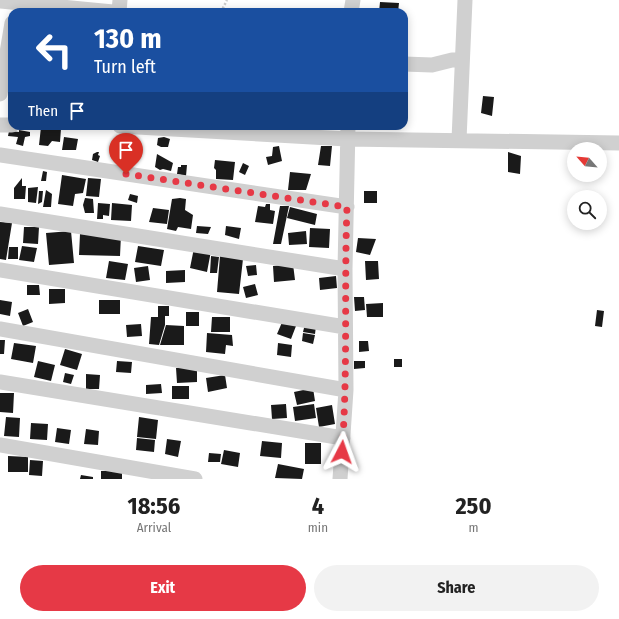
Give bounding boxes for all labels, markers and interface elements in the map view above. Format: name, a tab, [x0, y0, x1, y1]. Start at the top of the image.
text: 130 m	[94, 22, 162, 55]
icon: left	[28, 24, 80, 76]
text: Turn left	[94, 56, 156, 78]
icon: arrive	[66, 100, 88, 122]
text: Then	[28, 102, 58, 120]
pin	[109, 133, 143, 174]
icon: arrive	[115, 139, 137, 161]
north arrow	[567, 142, 607, 182]
map controls	[567, 142, 607, 230]
button: search	[567, 190, 607, 230]
position arrow	[321, 431, 363, 473]
text: 18:56	[128, 492, 180, 520]
text: 4	[312, 492, 324, 520]
text: 250	[455, 492, 491, 520]
text: Arrival	[137, 520, 171, 535]
text: min	[308, 520, 328, 535]
text: m	[468, 520, 478, 535]
button: Exit	[20, 565, 306, 611]
button: Share	[314, 565, 599, 611]

